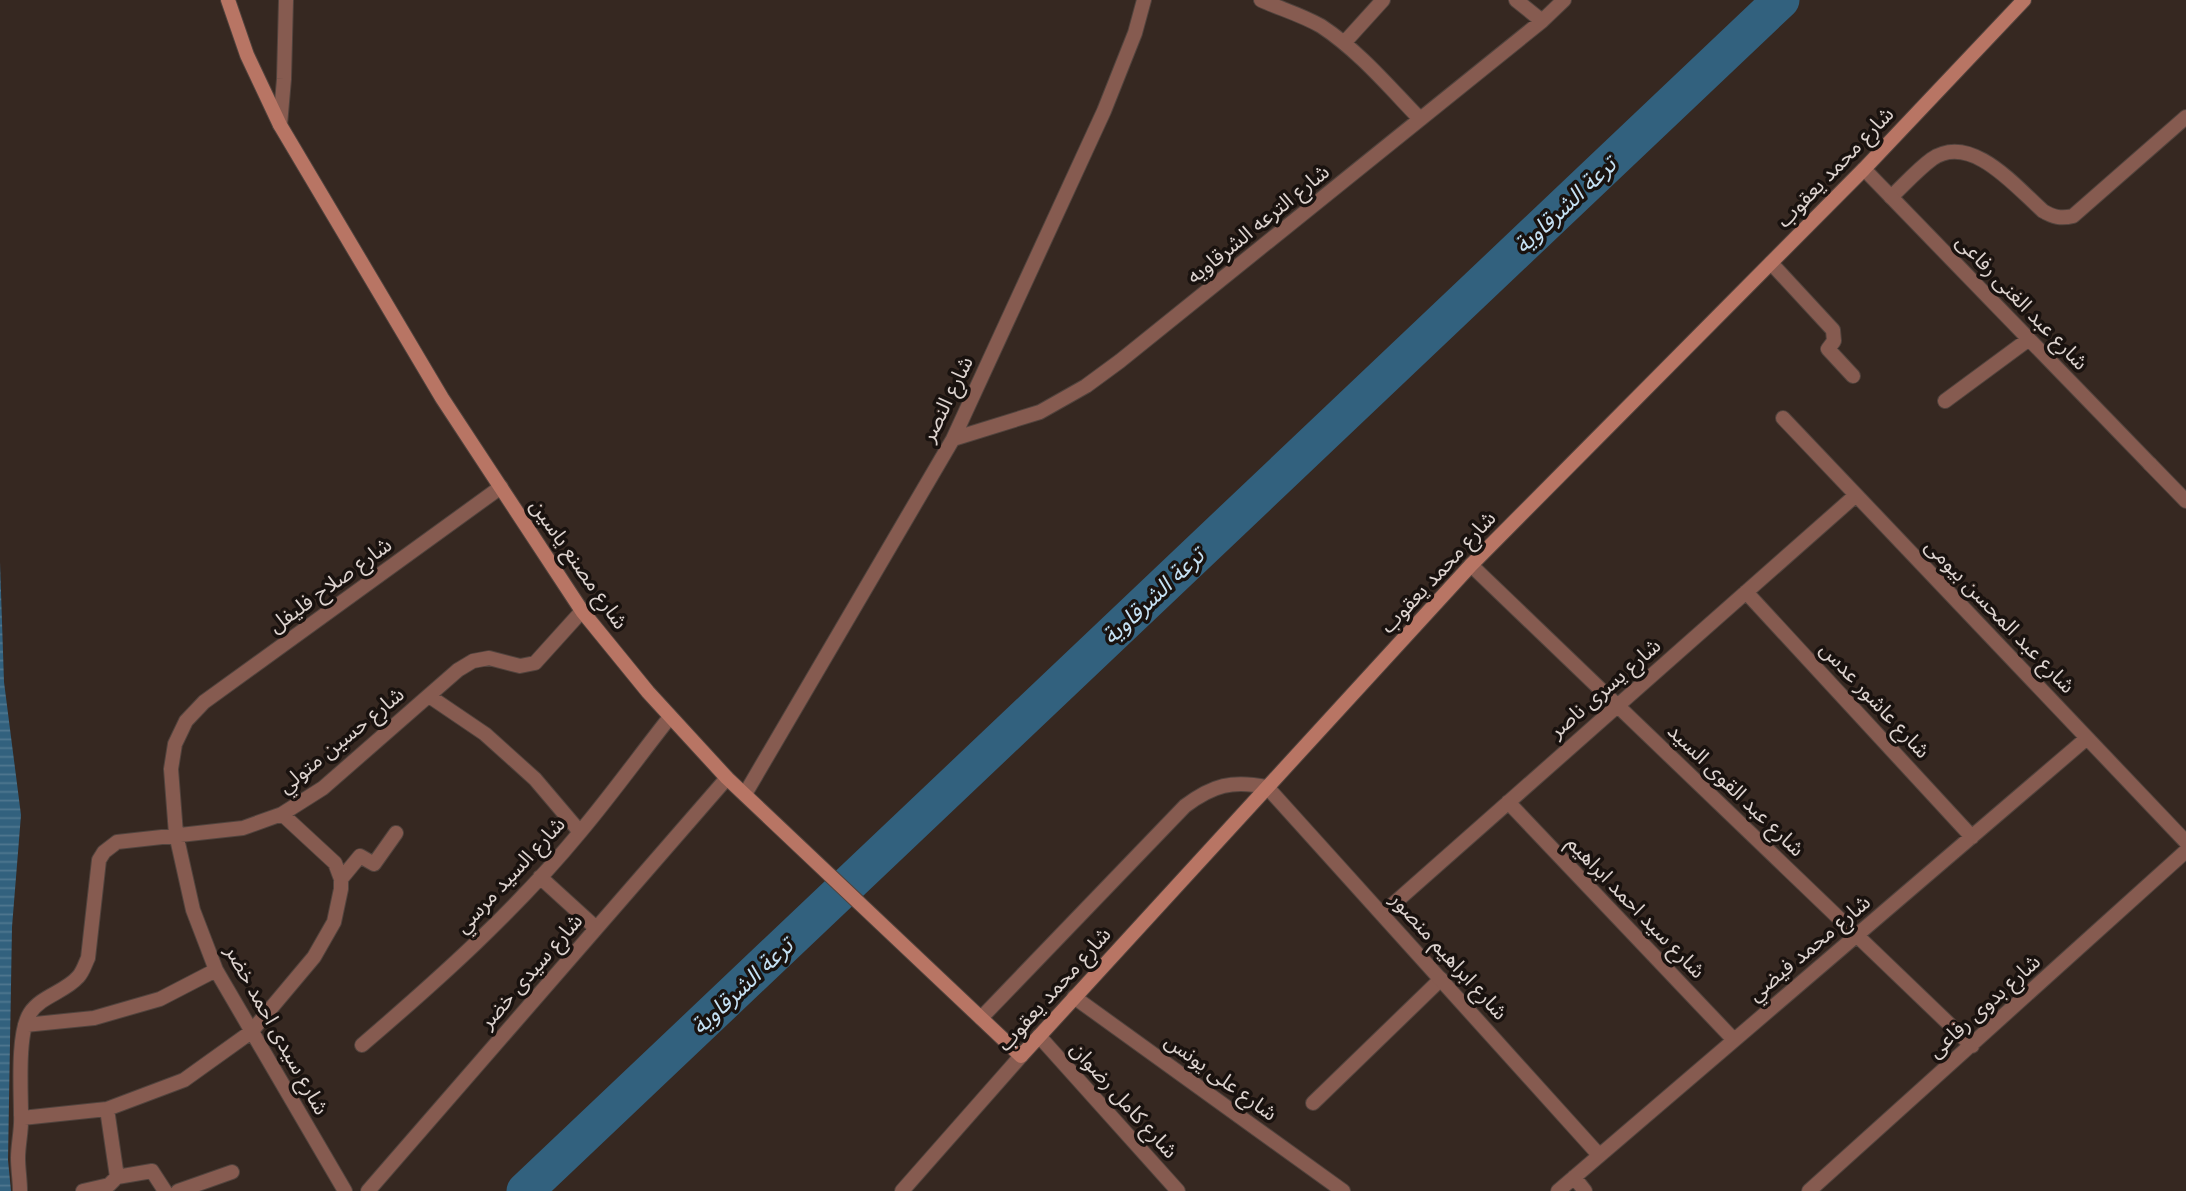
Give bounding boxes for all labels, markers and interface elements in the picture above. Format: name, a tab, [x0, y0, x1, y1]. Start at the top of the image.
street label: شارع محمد يعقوب	[1770, 100, 1901, 234]
water label: ترعة الشرقاوية	[1508, 148, 1624, 259]
street label: شارع الترعه الشرقاويه	[1181, 158, 1336, 291]
street label: شارع عبد الغنى رفاعى	[1949, 228, 2094, 377]
street label: شارع النصر	[914, 351, 981, 448]
street label: شارع مصنع ياسين	[523, 493, 634, 635]
street label: شارع محمد يعقوب	[1374, 505, 1503, 640]
street label: شارع صلاح فليفل	[263, 531, 398, 640]
street label: شارع عبد المحسن بيومى	[1918, 532, 2081, 700]
water label: ترعة الشرقاوية	[1096, 539, 1212, 650]
street label: شارع يسرى ناصر	[1542, 632, 1667, 746]
street label: شارع عاشور عدس	[1813, 636, 1936, 765]
street label: شارع حسين متولي	[272, 680, 411, 801]
street label: شارع عبد القوى السيد	[1661, 717, 1811, 863]
street label: شارع السيد مرسي	[449, 811, 573, 941]
street label: شارع سيد احمد ابراهيم	[1560, 829, 1712, 985]
street label: شارع ابراهيم منصور	[1383, 885, 1514, 1027]
street label: شارع محمد فيضي	[1742, 888, 1878, 1009]
street label: شارع سيدى خضر	[473, 907, 590, 1036]
street label: شارع محمد يعقوب	[991, 921, 1118, 1058]
water label: ترعة الشرقاوية	[685, 929, 801, 1040]
street label: شارع سيدى احمد خضر	[217, 939, 335, 1120]
street label: شارع بدوى رفاعى	[1922, 948, 2047, 1065]
street label: شارع على يونس	[1159, 1027, 1283, 1128]
street label: شارع كامل رضوان	[1063, 1036, 1184, 1165]

